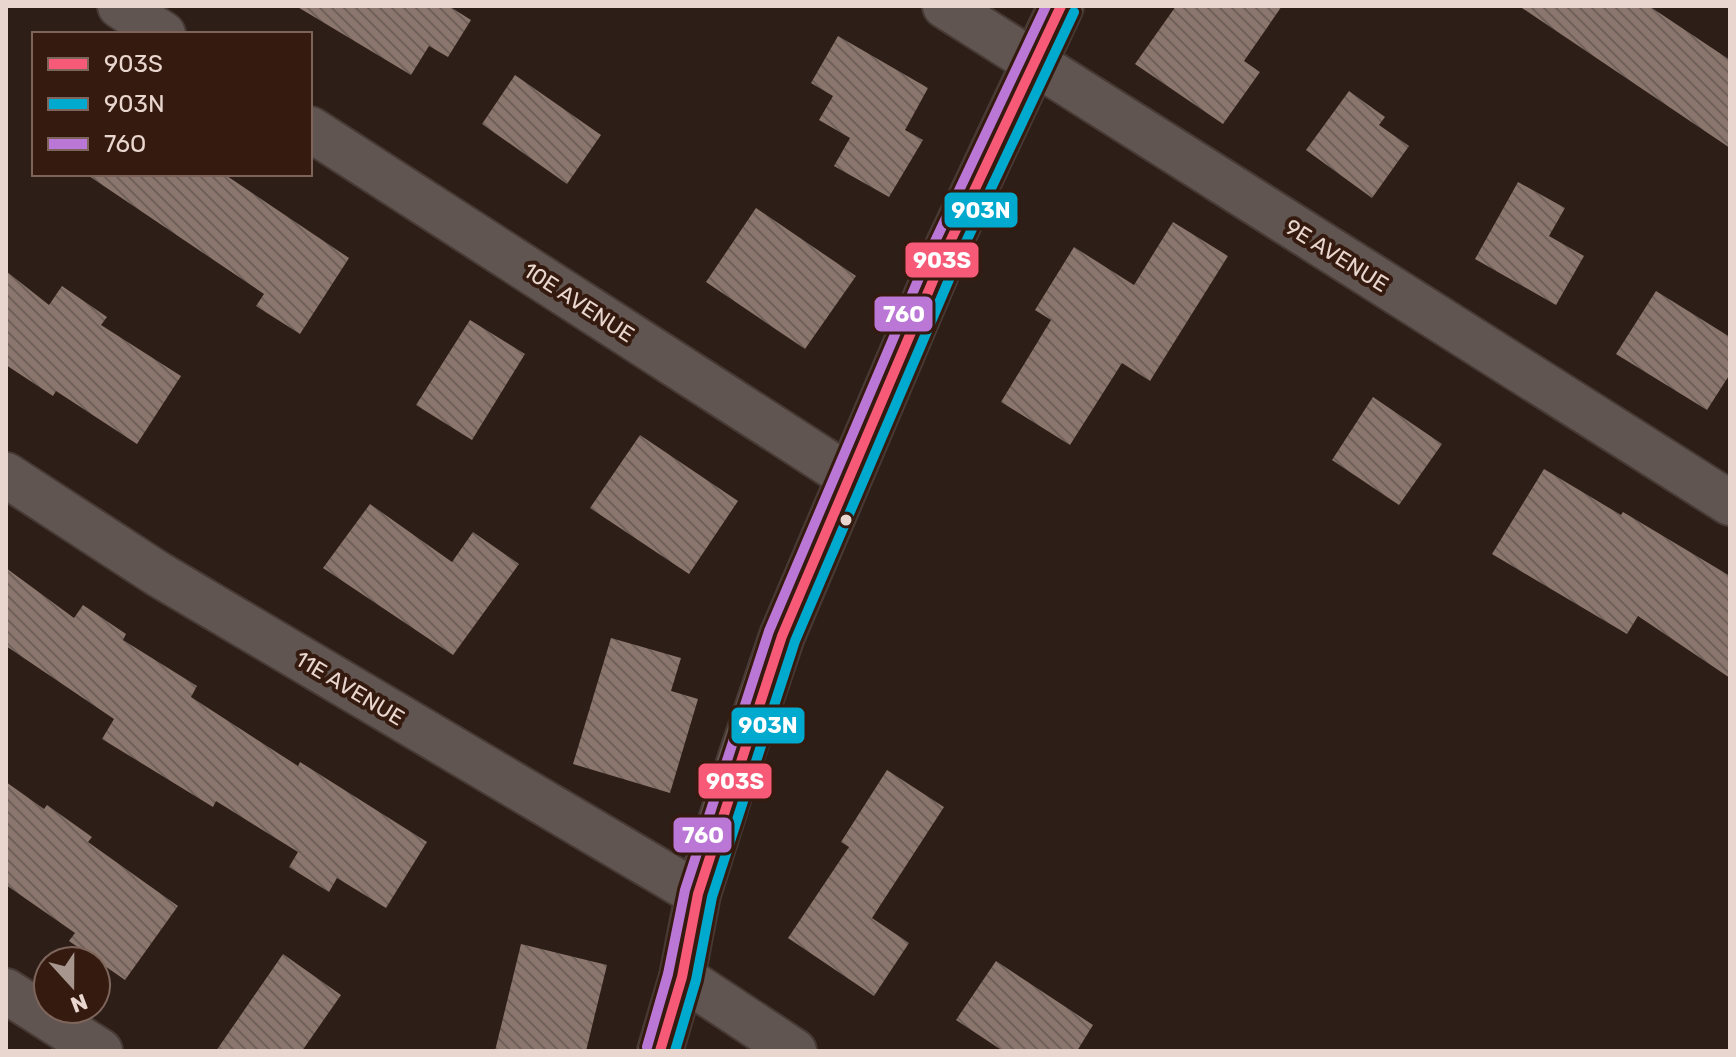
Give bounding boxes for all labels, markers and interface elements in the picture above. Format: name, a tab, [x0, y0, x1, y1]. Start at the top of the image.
legend	[32, 32, 312, 176]
text: 903S	[104, 50, 163, 78]
text: 903N	[104, 90, 165, 118]
text: 76O	[104, 130, 146, 158]
line badge: 903N	[943, 191, 1019, 229]
text: 903N	[951, 197, 1011, 224]
street label: 9E AVENUE	[1280, 213, 1393, 298]
line badge: 903S	[904, 241, 980, 279]
text: 903S	[913, 247, 971, 274]
street label: 10E AVENUE	[518, 257, 639, 348]
line badge: 76O	[873, 295, 934, 333]
text: 76O	[883, 301, 925, 328]
unlabelled marker	[838, 512, 854, 528]
street label: 11E AVENUE	[290, 645, 409, 732]
line badge: 903N	[730, 706, 806, 745]
text: 903N	[738, 712, 798, 739]
line badge: 903S	[697, 762, 773, 800]
text: 903S	[706, 768, 764, 795]
line badge: 76O	[672, 816, 733, 854]
text: 76O	[682, 822, 724, 849]
north arrow	[32, 945, 112, 1025]
text: N	[67, 988, 91, 1019]

